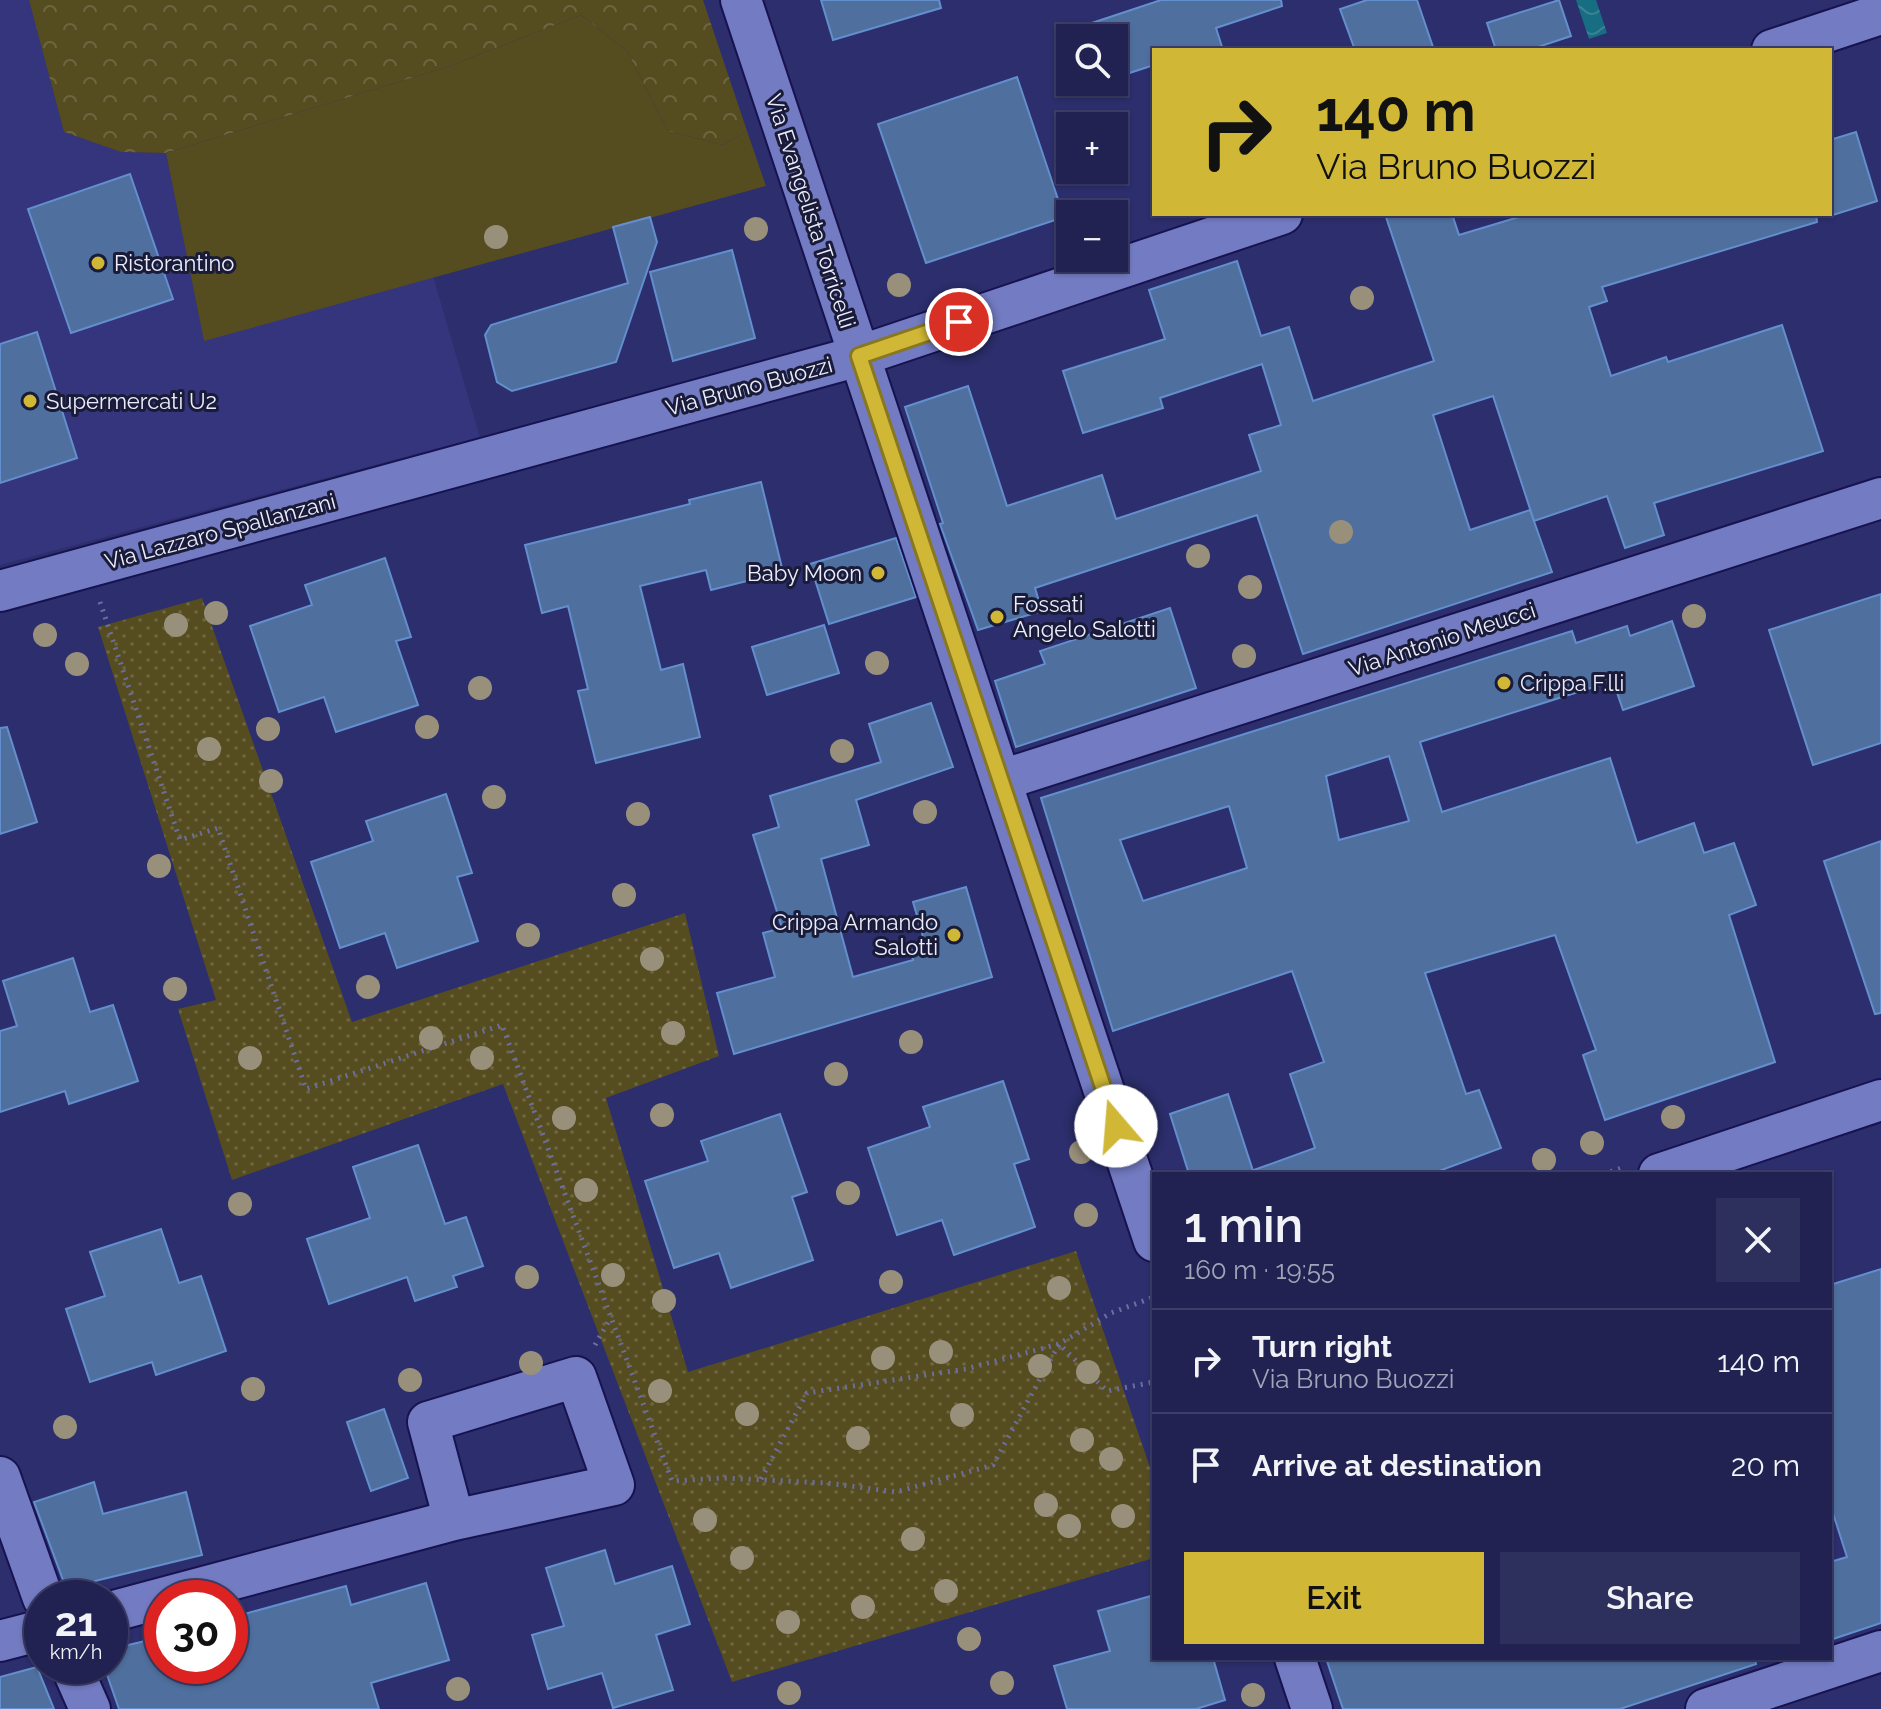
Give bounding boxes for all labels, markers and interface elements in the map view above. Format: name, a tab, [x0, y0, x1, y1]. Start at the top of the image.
map controls	[1056, 24, 1128, 272]
button: search	[1056, 24, 1128, 96]
text: 140 m	[1316, 78, 1476, 144]
icon: right	[1184, 80, 1288, 184]
street label: Via Evangelista Torricelli	[761, 91, 861, 331]
button: +	[1056, 112, 1128, 184]
text: Via Bruno Buozzi	[1316, 145, 1596, 187]
button: −	[1056, 200, 1128, 272]
place label: Ristorantino	[114, 250, 234, 276]
marker: Ristorantino	[89, 254, 107, 272]
pin	[925, 288, 993, 356]
icon: arrive	[937, 300, 981, 344]
street label: Via Bruno Buozzi	[663, 351, 835, 421]
place label: Supermercati U2	[46, 388, 217, 414]
marker: Supermercati U2	[21, 392, 39, 410]
street label: Via Lazzaro Spallanzani	[102, 488, 338, 574]
place label: Baby Moon	[747, 560, 862, 586]
marker: Baby Moon	[869, 564, 887, 582]
place label: Fossati Angelo Salotti	[1013, 591, 1156, 642]
street label: Via Antonio Meucci	[1345, 597, 1539, 681]
marker: Fossati Angelo Salotti	[988, 608, 1006, 626]
place label: Crippa F.lli	[1520, 670, 1624, 696]
marker: Crippa F.lli	[1495, 674, 1513, 692]
place label: Crippa Armando Salotti	[772, 909, 938, 960]
marker: Crippa Armando Salotti	[945, 926, 963, 944]
position arrow	[1074, 1084, 1158, 1168]
text: 1 min	[1184, 1197, 1303, 1253]
button: close	[1716, 1198, 1800, 1282]
text: 160 m · 19:55	[1184, 1255, 1335, 1285]
text: Turn right	[1252, 1329, 1392, 1364]
icon: right	[1184, 1339, 1228, 1383]
text: 140 m	[1717, 1344, 1800, 1379]
text: Via Bruno Buozzi	[1252, 1364, 1454, 1394]
icon: arrive	[1184, 1443, 1228, 1487]
text: Arrive at destination	[1252, 1448, 1542, 1483]
text: 20 m	[1731, 1448, 1800, 1483]
button: Exit	[1184, 1552, 1484, 1644]
button: Share	[1500, 1552, 1800, 1644]
speed limit sign: 30	[144, 1580, 248, 1684]
text: 21	[55, 1598, 97, 1645]
text: km/h	[50, 1640, 102, 1664]

